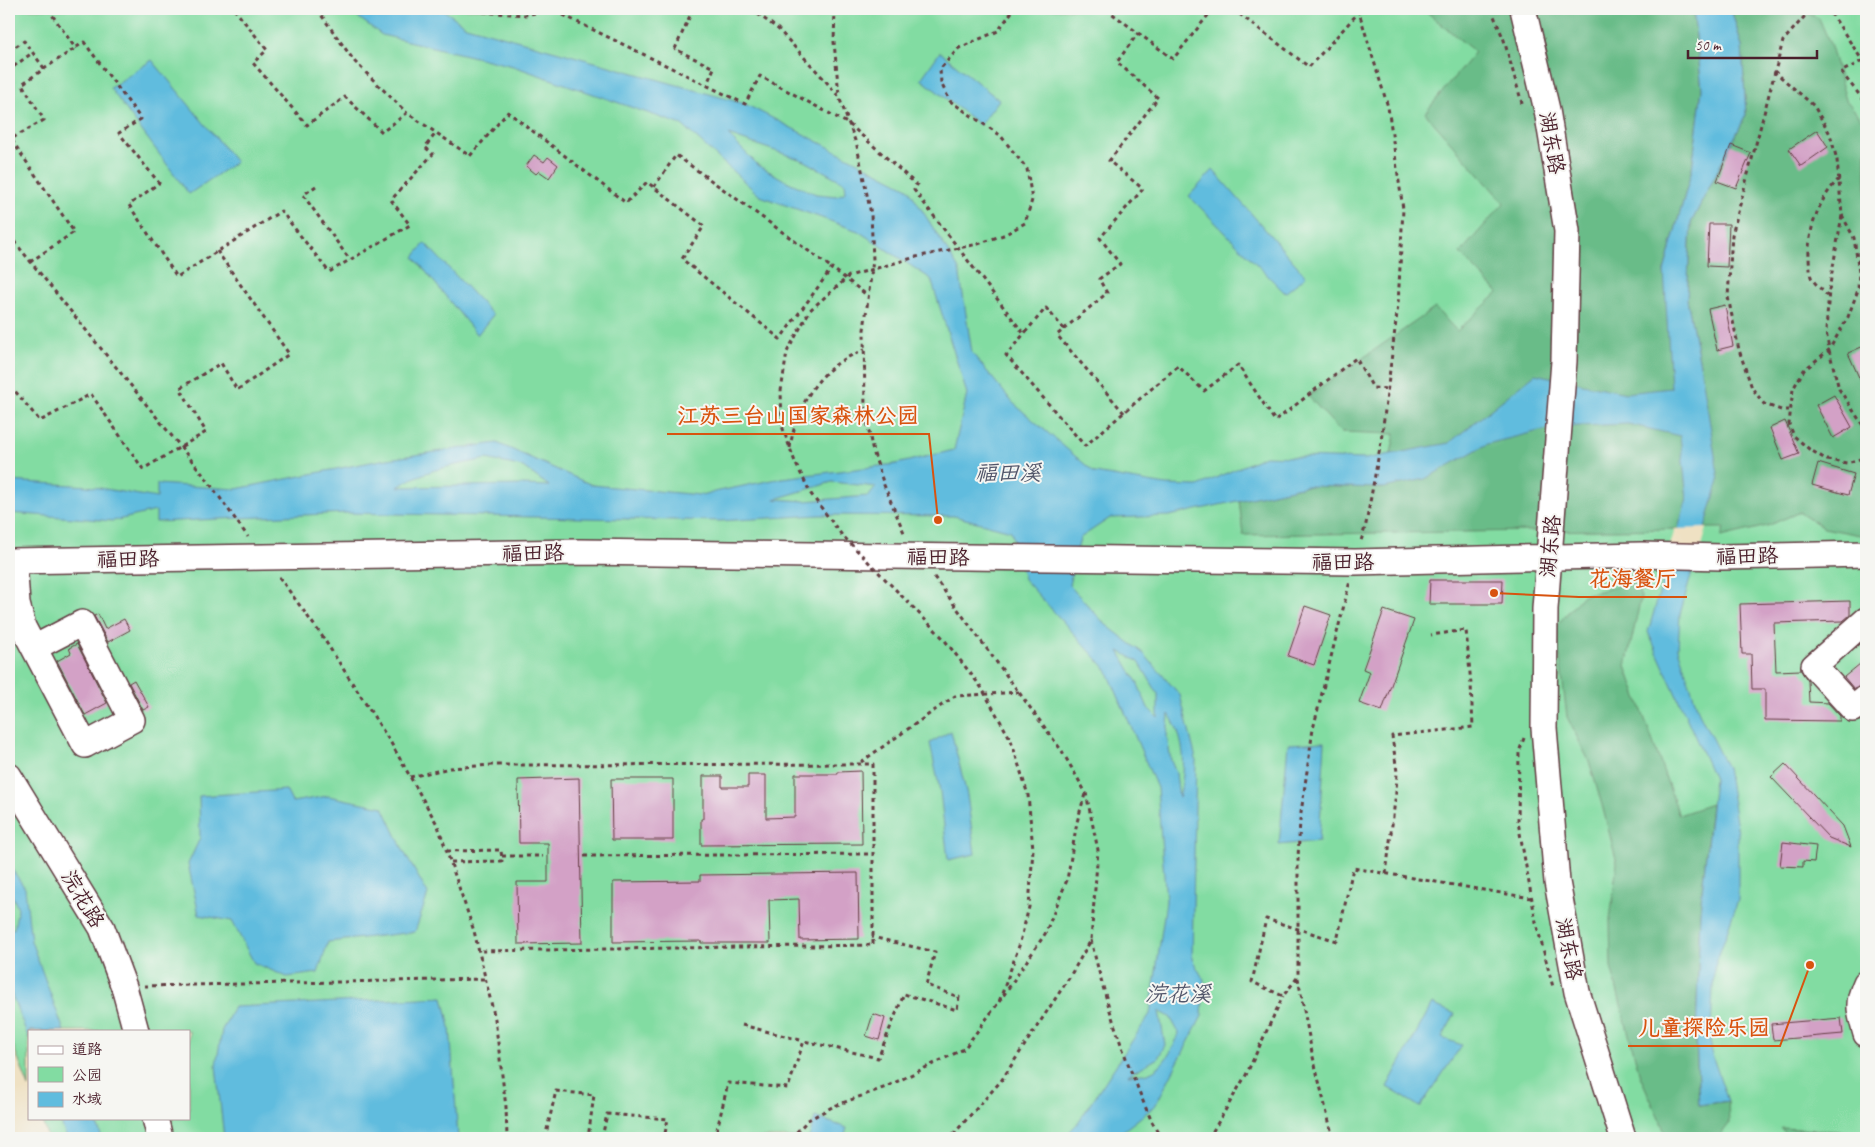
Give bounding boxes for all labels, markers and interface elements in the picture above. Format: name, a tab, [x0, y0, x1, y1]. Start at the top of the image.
scale bar	[1688, 28, 1816, 60]
text: 50 m	[1695, 36, 1722, 55]
street label: 湖东路	[1534, 110, 1570, 176]
callout: 江苏三台山国家森林公园	[667, 397, 929, 434]
text: 江苏三台山国家森林公园	[677, 402, 919, 430]
water label: 福田溪	[975, 459, 1042, 487]
street label: 湖东路	[1534, 513, 1566, 579]
street label: 福田路	[501, 539, 565, 567]
street label: 福田路	[1715, 542, 1779, 570]
street label: 福田路	[906, 543, 970, 571]
street label: 福田路	[96, 545, 160, 573]
street label: 福田路	[1312, 549, 1375, 575]
callout: 花海餐厅	[1579, 560, 1687, 597]
text: 花海餐厅	[1589, 565, 1677, 593]
street label: 浣花路	[56, 865, 110, 933]
street label: 湖东路	[1550, 916, 1588, 982]
water label: 浣花溪	[1145, 980, 1212, 1008]
callout: 儿童探险乐园	[1628, 1009, 1780, 1046]
text: 儿童探险乐园	[1638, 1014, 1770, 1042]
legend	[28, 1030, 190, 1120]
text: 道路	[72, 1040, 102, 1059]
text: 公园	[72, 1066, 102, 1085]
text: 水域	[72, 1090, 102, 1109]

